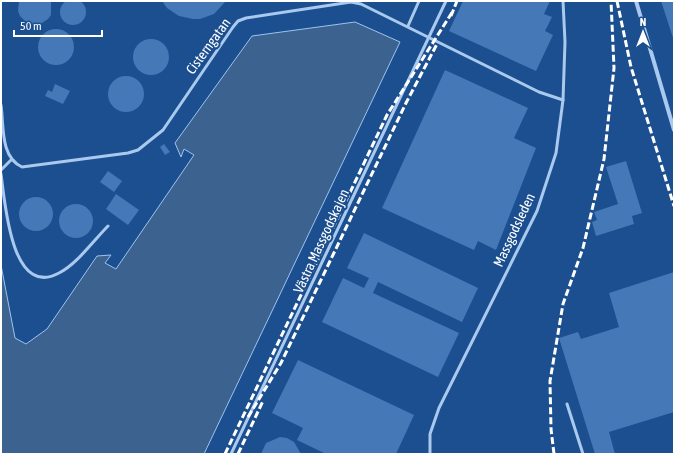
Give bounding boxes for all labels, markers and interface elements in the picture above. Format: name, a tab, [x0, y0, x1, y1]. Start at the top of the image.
scale bar	[14, 12, 102, 38]
north arrow	[623, 12, 663, 52]
street label: Cisterngatan	[182, 15, 234, 77]
text: N	[640, 16, 646, 28]
text: 50 m	[20, 19, 42, 33]
street label: Västra Massgodskajen	[290, 186, 352, 296]
street label: Massgodsleden	[490, 191, 538, 269]

